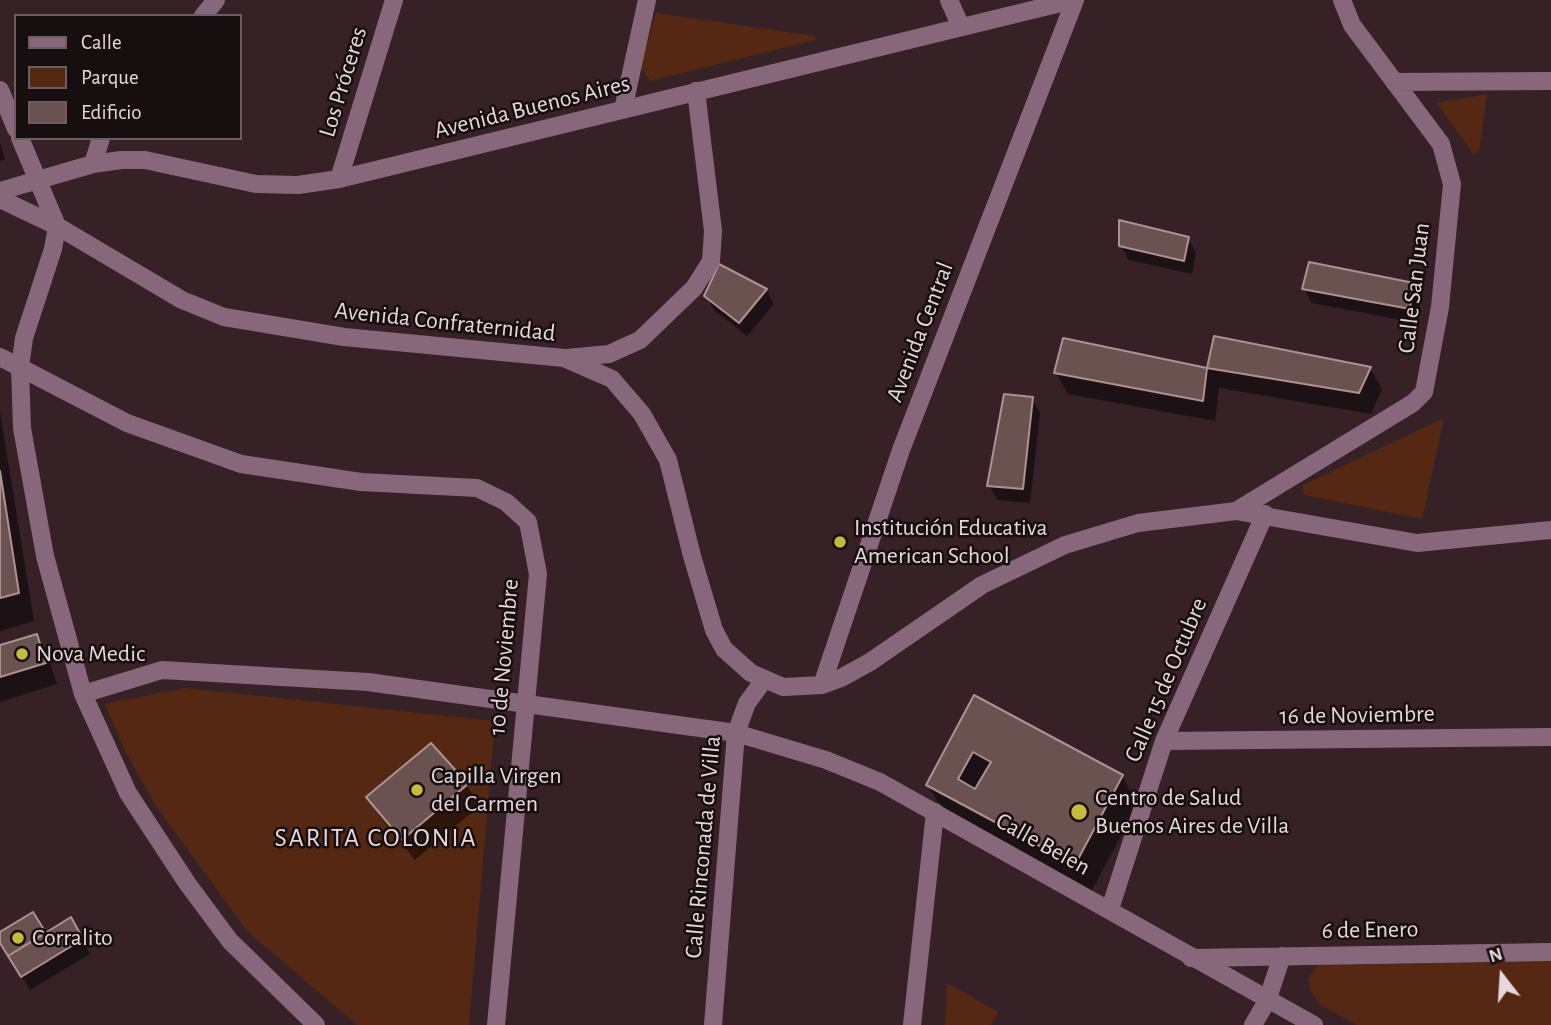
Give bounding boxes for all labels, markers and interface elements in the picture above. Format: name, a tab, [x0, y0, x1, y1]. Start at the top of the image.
legend	[14, 14, 242, 140]
street label: Los Próceres	[313, 23, 373, 141]
text: Calle	[81, 32, 122, 53]
text: Parque	[81, 67, 139, 88]
street label: Avenida Buenos Aires	[431, 69, 633, 145]
text: Edificio	[81, 102, 142, 123]
street label: Calle San Juan	[1392, 221, 1436, 355]
street label: Avenida Central	[880, 258, 960, 406]
street label: Avenida Confraternidad	[333, 296, 557, 348]
place label: Institución Educativa American School	[854, 514, 1048, 570]
marker: Institución Educativa American School	[832, 534, 848, 550]
street label: 10 de Noviembre	[483, 578, 525, 736]
street label: Calle 15 de Octubre	[1118, 594, 1214, 766]
place label: Nova Medic	[36, 640, 145, 668]
marker: Nova Medic	[14, 646, 30, 662]
street label: 16 de Noviembre	[1279, 699, 1435, 731]
street label: Calle Rinconada de Villa	[679, 734, 727, 960]
place label: Capilla Virgen del Carmen	[431, 762, 562, 818]
marker: Capilla Virgen del Carmen	[409, 782, 425, 798]
place label: Centro de Salud Buenos Aires de Villa	[1095, 784, 1289, 840]
marker: Centro de Salud Buenos Aires de Villa	[1069, 802, 1089, 822]
street label: Calle Belen	[991, 806, 1095, 882]
district label: SARITA COLONIA	[276, 822, 476, 854]
street label: 6 de Enero	[1321, 915, 1419, 945]
place label: Corralito	[32, 924, 113, 952]
marker: Corralito	[10, 930, 26, 946]
north arrow	[1467, 941, 1537, 1011]
text: N	[1487, 944, 1505, 966]

